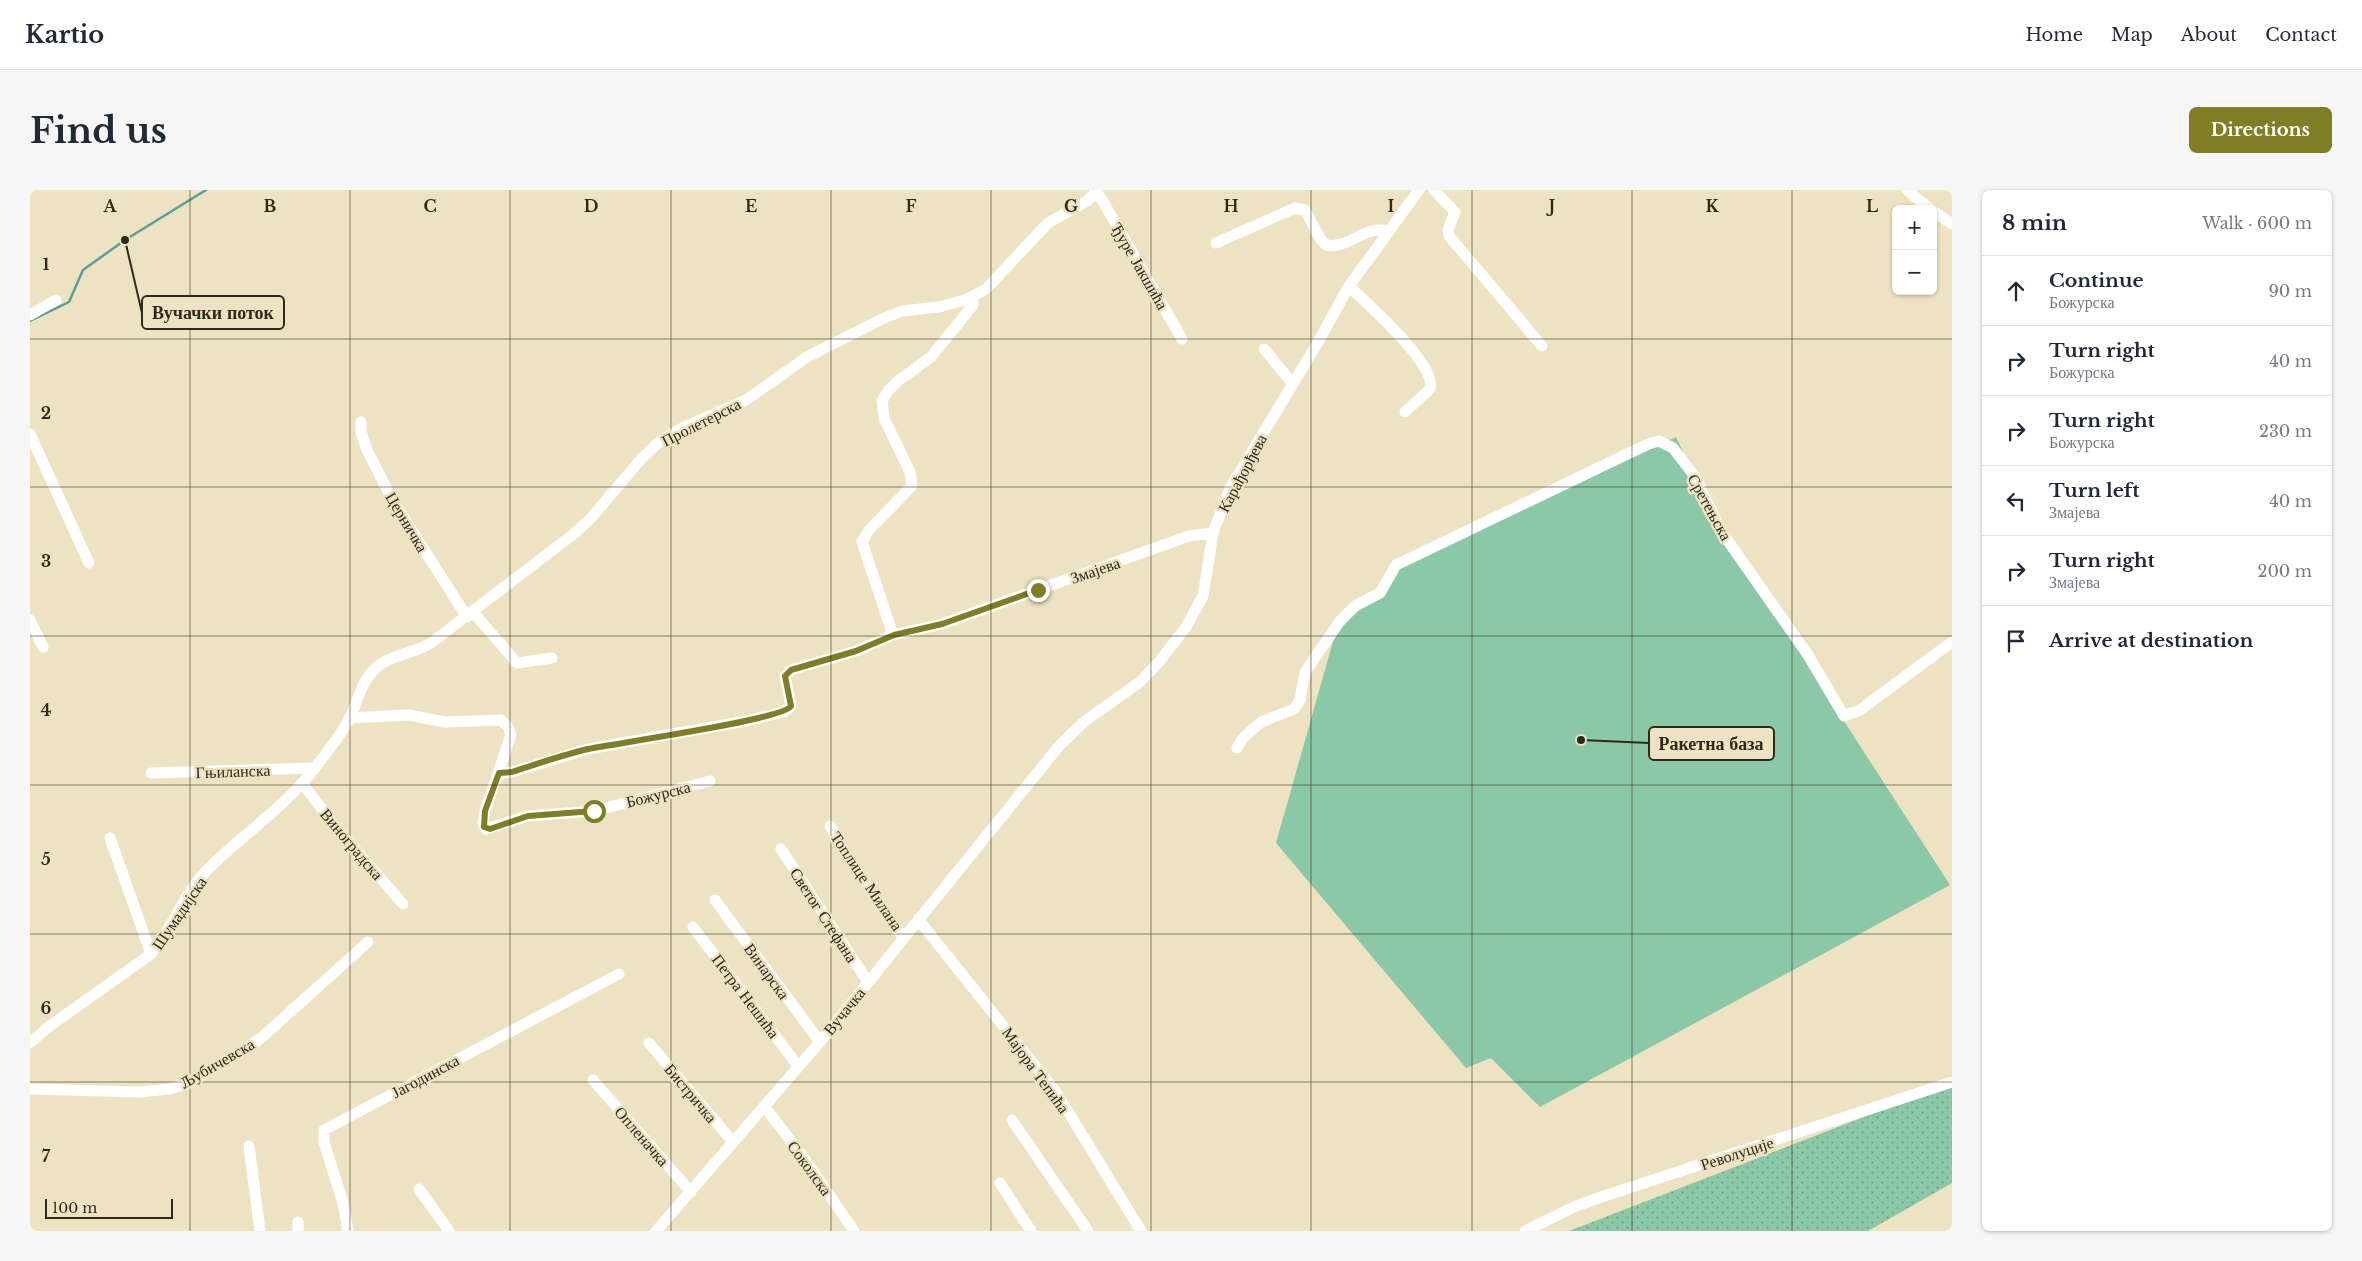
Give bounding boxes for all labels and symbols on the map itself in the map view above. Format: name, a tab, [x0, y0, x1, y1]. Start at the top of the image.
text: A	[103, 196, 118, 216]
text: B	[264, 196, 277, 216]
text: C	[423, 196, 437, 216]
text: D	[584, 196, 598, 216]
text: E	[745, 196, 757, 216]
text: F	[905, 196, 917, 216]
text: G	[1064, 196, 1078, 216]
text: H	[1223, 196, 1239, 216]
text: I	[1388, 196, 1395, 216]
text: J	[1546, 196, 1555, 216]
text: K	[1705, 196, 1719, 216]
text: L	[1866, 196, 1878, 216]
street label: Ђуре Јакшића	[1107, 219, 1173, 313]
text: 1	[43, 254, 50, 274]
callout: Вучачки поток	[142, 296, 284, 329]
text: Вучачки поток	[152, 302, 275, 324]
street label: Пролетерска	[658, 394, 744, 450]
text: 2	[41, 403, 51, 423]
street label: Карађорђева	[1213, 430, 1271, 516]
street label: Сретењска	[1684, 470, 1736, 544]
street label: Церничка	[381, 488, 433, 556]
text: 3	[41, 551, 51, 571]
street label: Змајева	[1068, 552, 1122, 588]
route end	[1027, 579, 1050, 602]
text: 4	[41, 700, 51, 720]
callout: Ракетна база	[1649, 727, 1774, 760]
text: Ракетна база	[1658, 733, 1764, 755]
street label: Гњиланска	[195, 760, 271, 782]
street label: Божурска	[624, 776, 692, 812]
route start	[583, 800, 606, 823]
street label: Виноградска	[316, 804, 388, 884]
street label: Топлице Милана	[826, 828, 908, 934]
text: 5	[41, 849, 51, 869]
street label: Светог Стефана	[786, 864, 862, 966]
street label: Шумадијска	[147, 873, 211, 953]
street label: Винарска	[740, 939, 794, 1003]
street label: Петра Нешића	[708, 950, 784, 1042]
street label: Вучачка	[819, 983, 869, 1039]
text: 6	[41, 998, 52, 1018]
street label: Мајора Тепића	[998, 1023, 1074, 1117]
street label: Љубичевска	[176, 1034, 258, 1092]
street label: Јагодинска	[388, 1050, 462, 1102]
street label: Бистричка	[660, 1059, 722, 1127]
street label: Опленачка	[611, 1102, 673, 1170]
street label: Револуције	[1698, 1132, 1776, 1174]
street label: Соколска	[783, 1137, 837, 1199]
text: 7	[42, 1146, 51, 1166]
scale bar	[45, 1196, 172, 1219]

